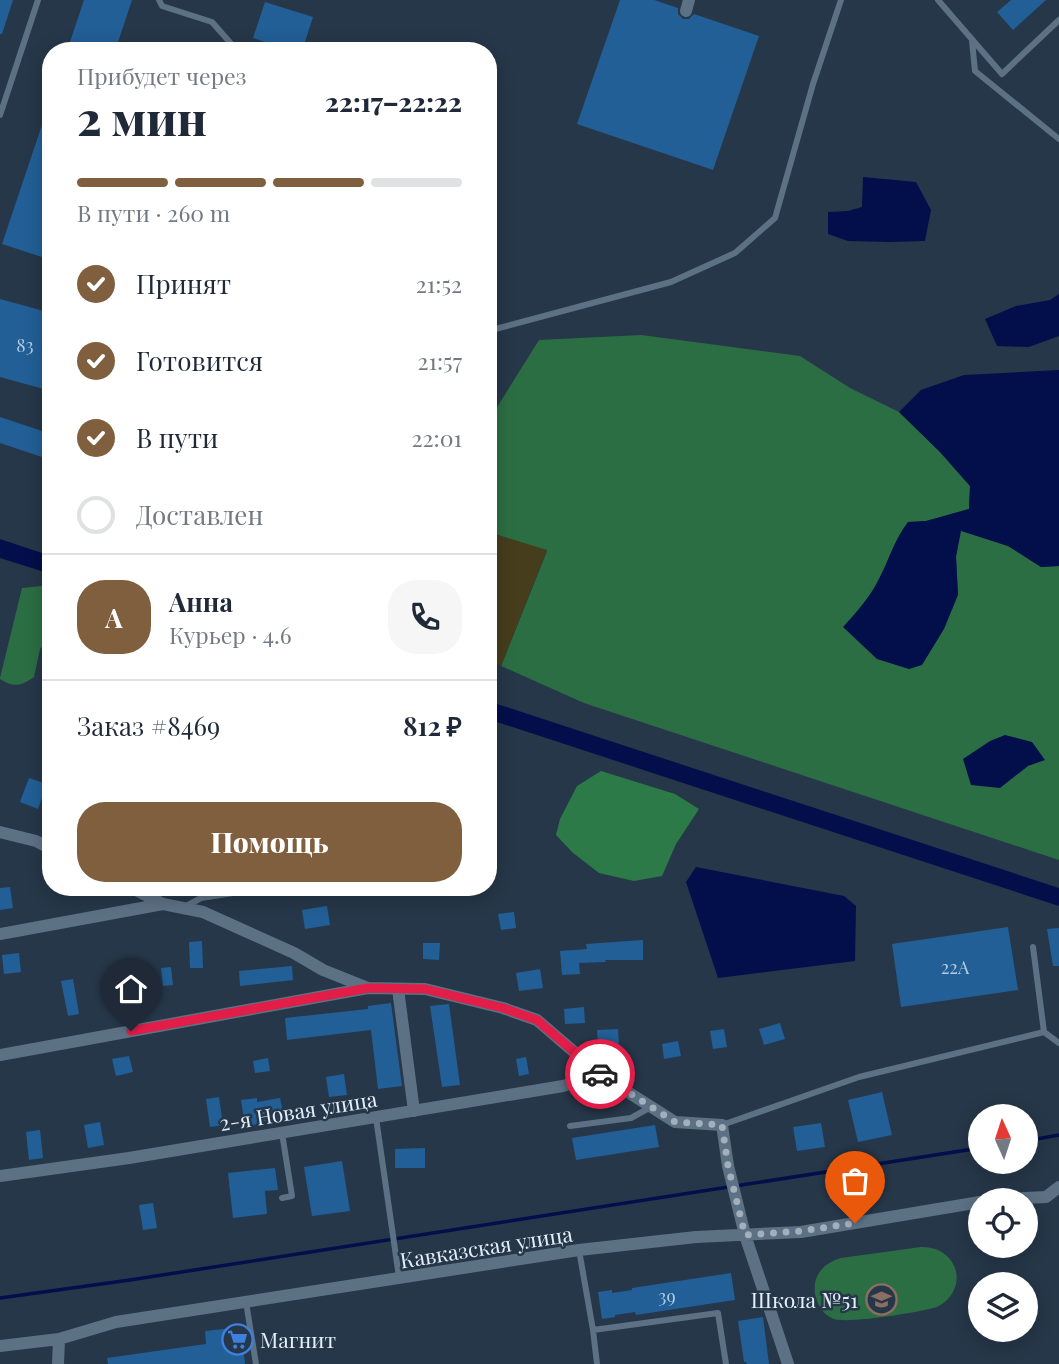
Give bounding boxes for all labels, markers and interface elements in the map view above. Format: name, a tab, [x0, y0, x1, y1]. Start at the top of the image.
text: Прибудет через	[77, 60, 246, 91]
text: 22:17–22:22	[325, 84, 462, 119]
text: 2 мин	[77, 86, 207, 148]
text: В пути · 260 m	[77, 197, 230, 228]
icon: check	[77, 265, 115, 303]
text: Принят	[136, 266, 231, 301]
text: 21:52	[416, 268, 462, 299]
house number: 83	[16, 333, 34, 357]
icon: check	[77, 342, 115, 380]
text: Готовится	[136, 343, 263, 378]
text: 21:57	[417, 345, 462, 376]
icon: check	[77, 419, 115, 457]
text: В пути	[136, 420, 218, 455]
text: 22:01	[412, 422, 462, 453]
text: Доставлен	[136, 497, 263, 532]
button: phone	[388, 580, 462, 654]
text: Анна	[169, 584, 233, 619]
text: А	[105, 600, 123, 635]
text: Курьер · 4.6	[169, 619, 292, 650]
text: Заказ #8469	[77, 708, 220, 743]
text: 812 ₽	[403, 708, 462, 743]
button: Помощь	[77, 802, 462, 882]
house number: 22А	[941, 955, 970, 979]
pin	[101, 959, 161, 1031]
icon: home	[112, 970, 150, 1008]
courier	[565, 1039, 635, 1109]
icon: car	[581, 1055, 619, 1093]
street label: 2-я Новая улица	[217, 1084, 379, 1136]
north arrow	[968, 1104, 1038, 1174]
map controls	[968, 1104, 1038, 1342]
pin	[825, 1151, 885, 1223]
icon: bag	[836, 1162, 874, 1200]
button: locate	[968, 1188, 1038, 1258]
street label: Кавказская улица	[398, 1218, 575, 1273]
button: layers	[968, 1272, 1038, 1342]
school or university icon: Школа №51	[864, 1282, 898, 1316]
house number: 39	[658, 1284, 676, 1308]
place label: Школа №51	[751, 1285, 858, 1313]
supermarket icon: Магнит	[220, 1322, 254, 1356]
place label: Магнит	[260, 1325, 336, 1353]

